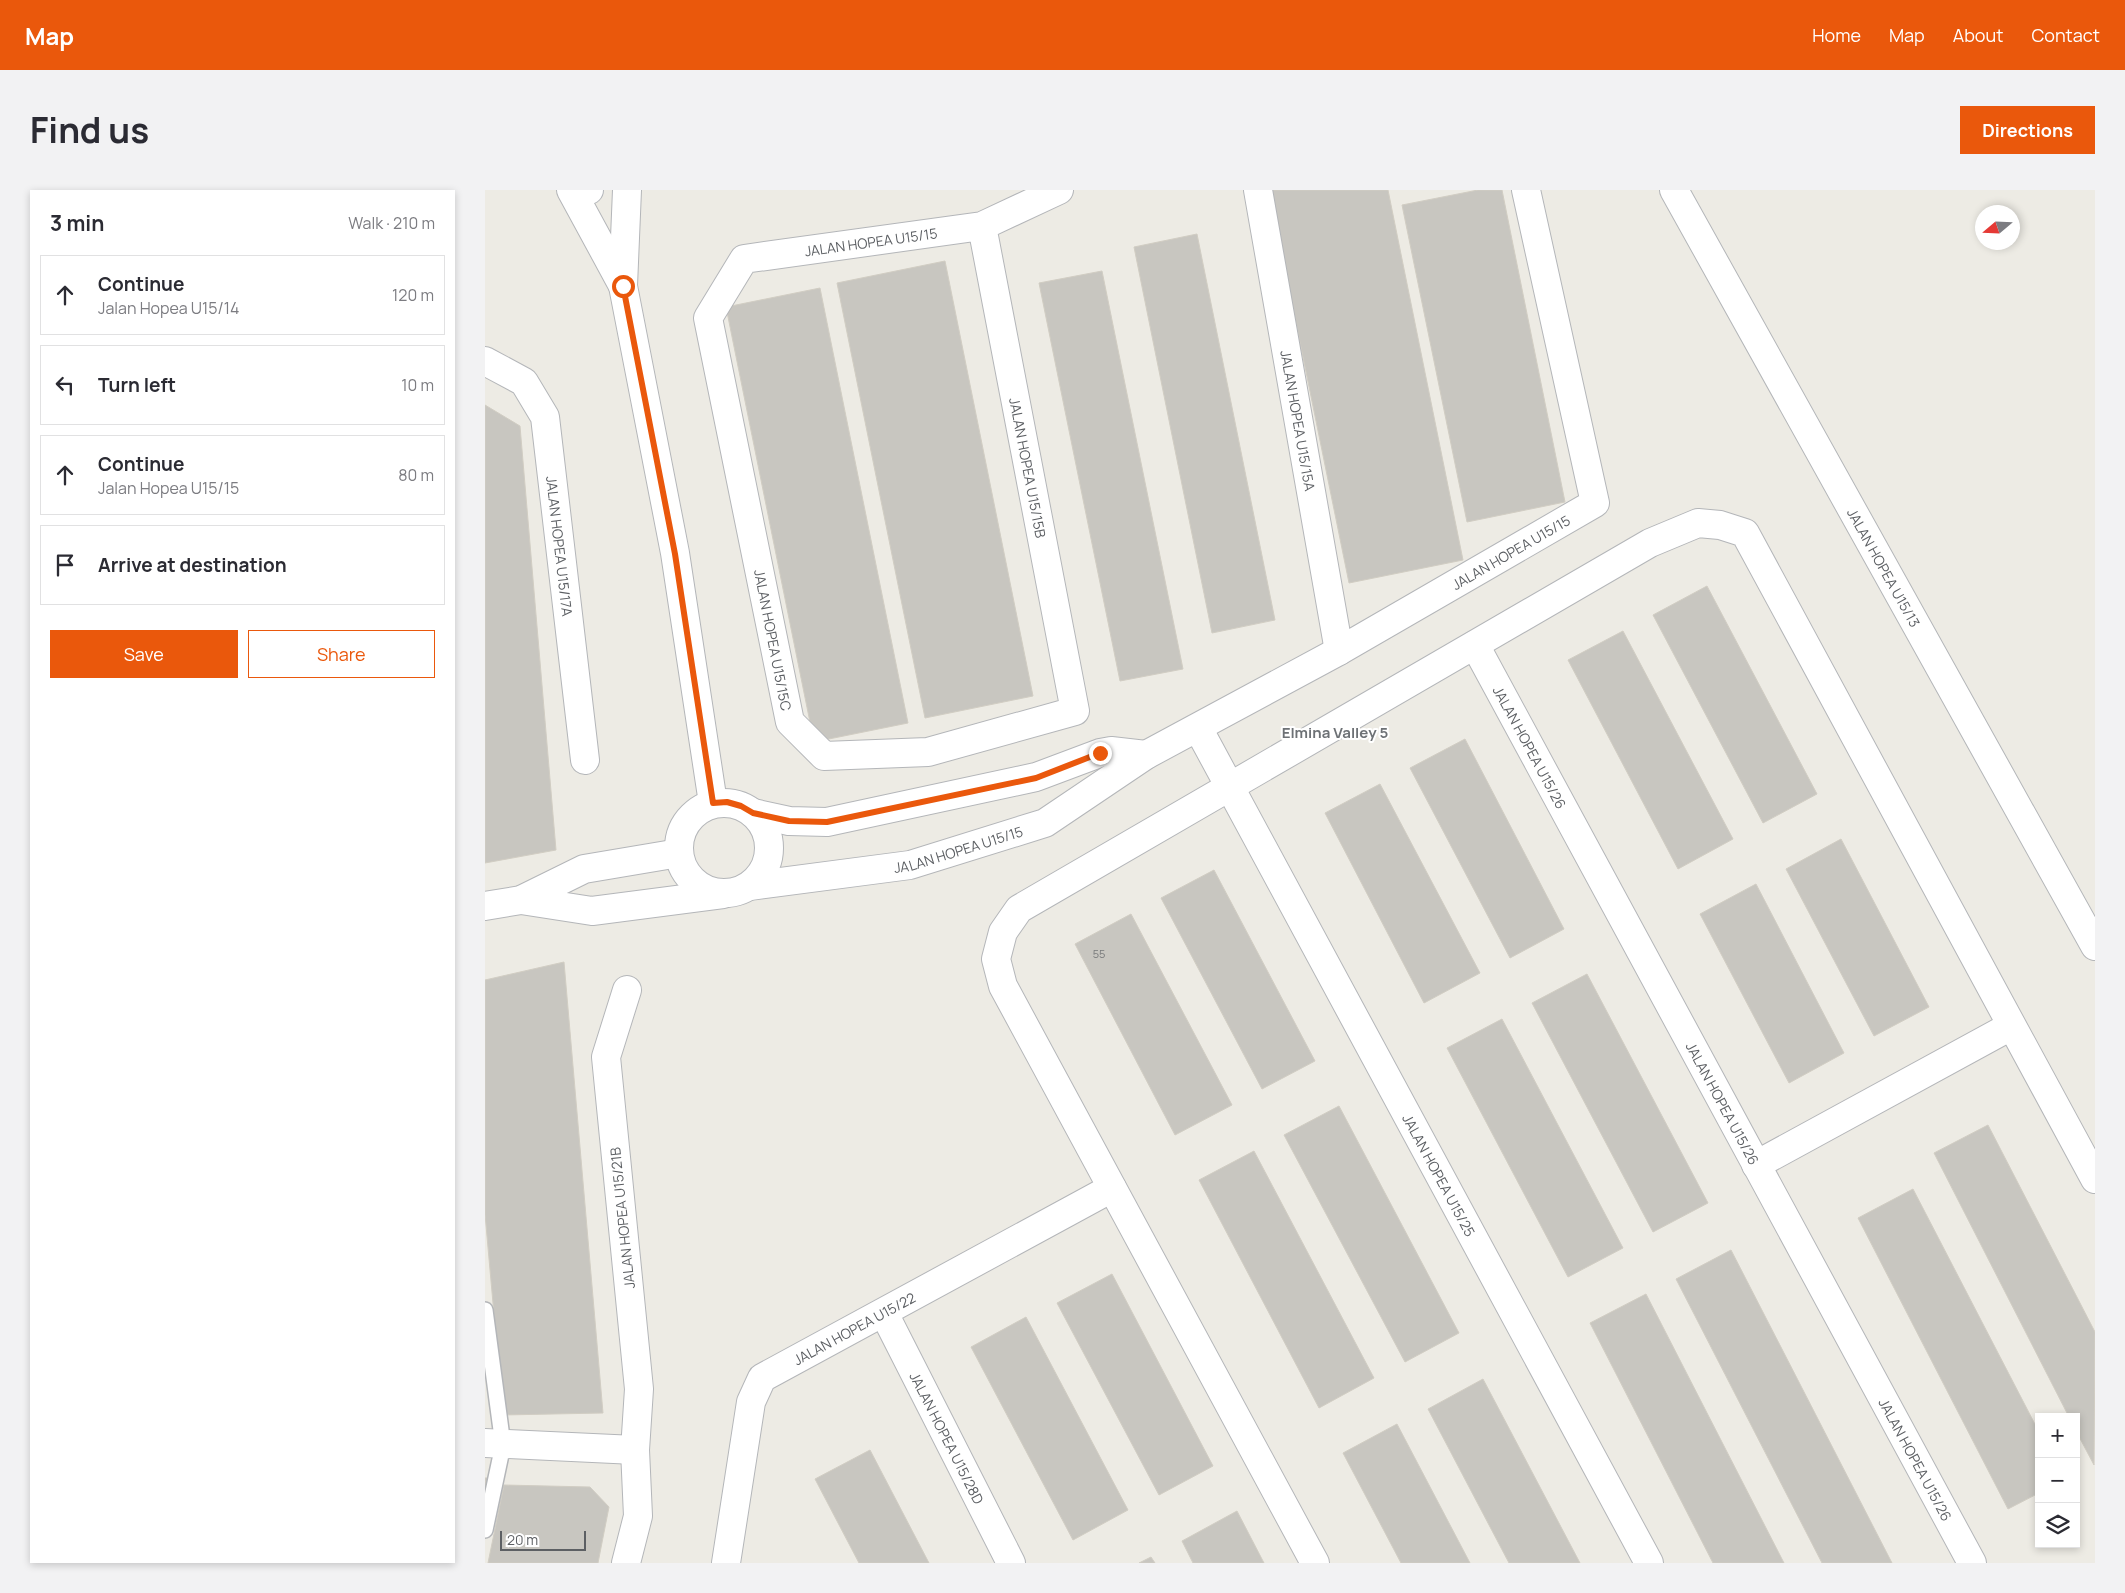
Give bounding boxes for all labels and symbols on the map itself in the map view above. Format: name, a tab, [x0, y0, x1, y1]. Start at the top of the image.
north arrow	[1975, 205, 2020, 250]
street label: JALAN HOPEA U15/15	[803, 223, 938, 260]
route start	[612, 275, 635, 298]
street label: JALAN HOPEA U15/15A	[1277, 349, 1320, 492]
street label: JALAN HOPEA U15/15B	[1006, 396, 1051, 540]
street label: JALAN HOPEA U15/17A	[542, 475, 578, 617]
street label: JALAN HOPEA U15/13	[1843, 505, 1925, 630]
street label: JALAN HOPEA U15/15	[1448, 510, 1573, 593]
street label: JALAN HOPEA U15/15C	[750, 568, 796, 712]
street label: JALAN HOPEA U15/26	[1489, 682, 1571, 812]
district label: Elmina Valley 5	[1282, 722, 1389, 743]
route end	[1089, 742, 1112, 765]
street label: JALAN HOPEA U15/15	[893, 821, 1025, 877]
house number: 55	[1093, 946, 1105, 961]
street label: JALAN HOPEA U15/26	[1682, 1038, 1764, 1168]
street label: JALAN HOPEA U15/25	[1399, 1110, 1480, 1239]
street label: JALAN HOPEA U15/21B	[605, 1146, 639, 1290]
street label: JALAN HOPEA U15/22	[790, 1287, 918, 1369]
street label: JALAN HOPEA U15/28D	[906, 1369, 989, 1507]
street label: JALAN HOPEA U15/26	[1875, 1395, 1957, 1524]
scale bar	[500, 1528, 586, 1551]

